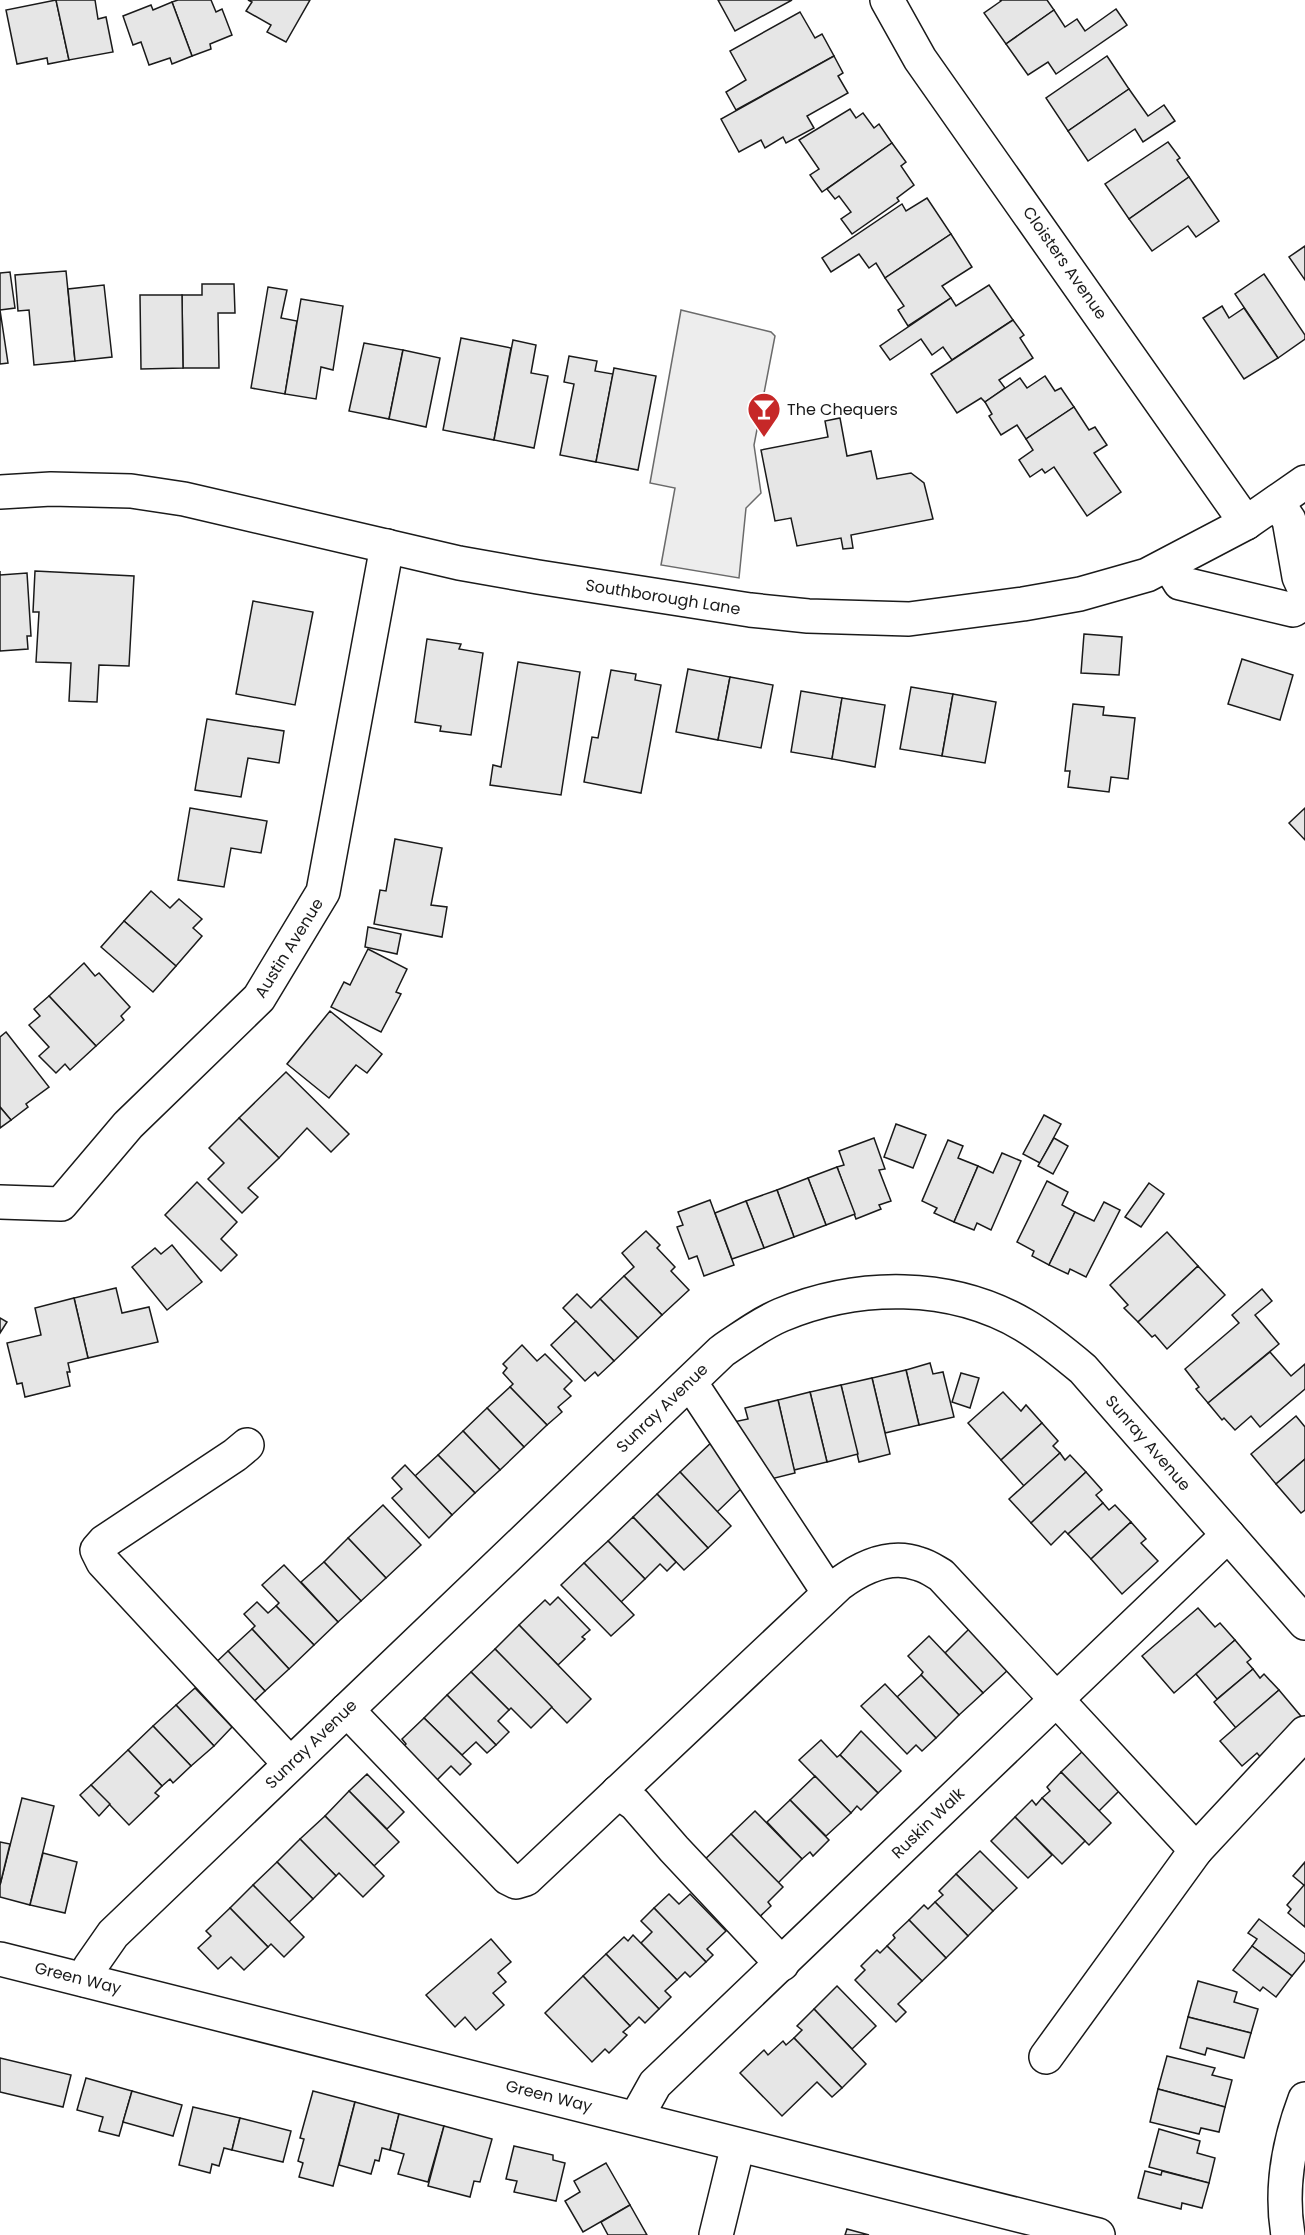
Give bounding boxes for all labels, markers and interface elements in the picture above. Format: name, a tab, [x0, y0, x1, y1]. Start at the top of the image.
street label: Cloisters Avenue	[1017, 202, 1113, 324]
bar icon: The Chequers	[746, 391, 782, 438]
place label: The Chequers	[787, 398, 898, 421]
street label: Southborough Lane	[584, 573, 742, 621]
street label: Austin Avenue	[249, 894, 329, 1002]
street label: Sunray Avenue	[611, 1358, 713, 1458]
street label: Sunray Avenue	[1100, 1390, 1196, 1496]
street label: Sunray Avenue	[260, 1694, 362, 1794]
street label: Ruskin Walk	[886, 1782, 970, 1864]
street label: Green Way	[32, 1956, 124, 2000]
street label: Green Way	[503, 2074, 595, 2118]

